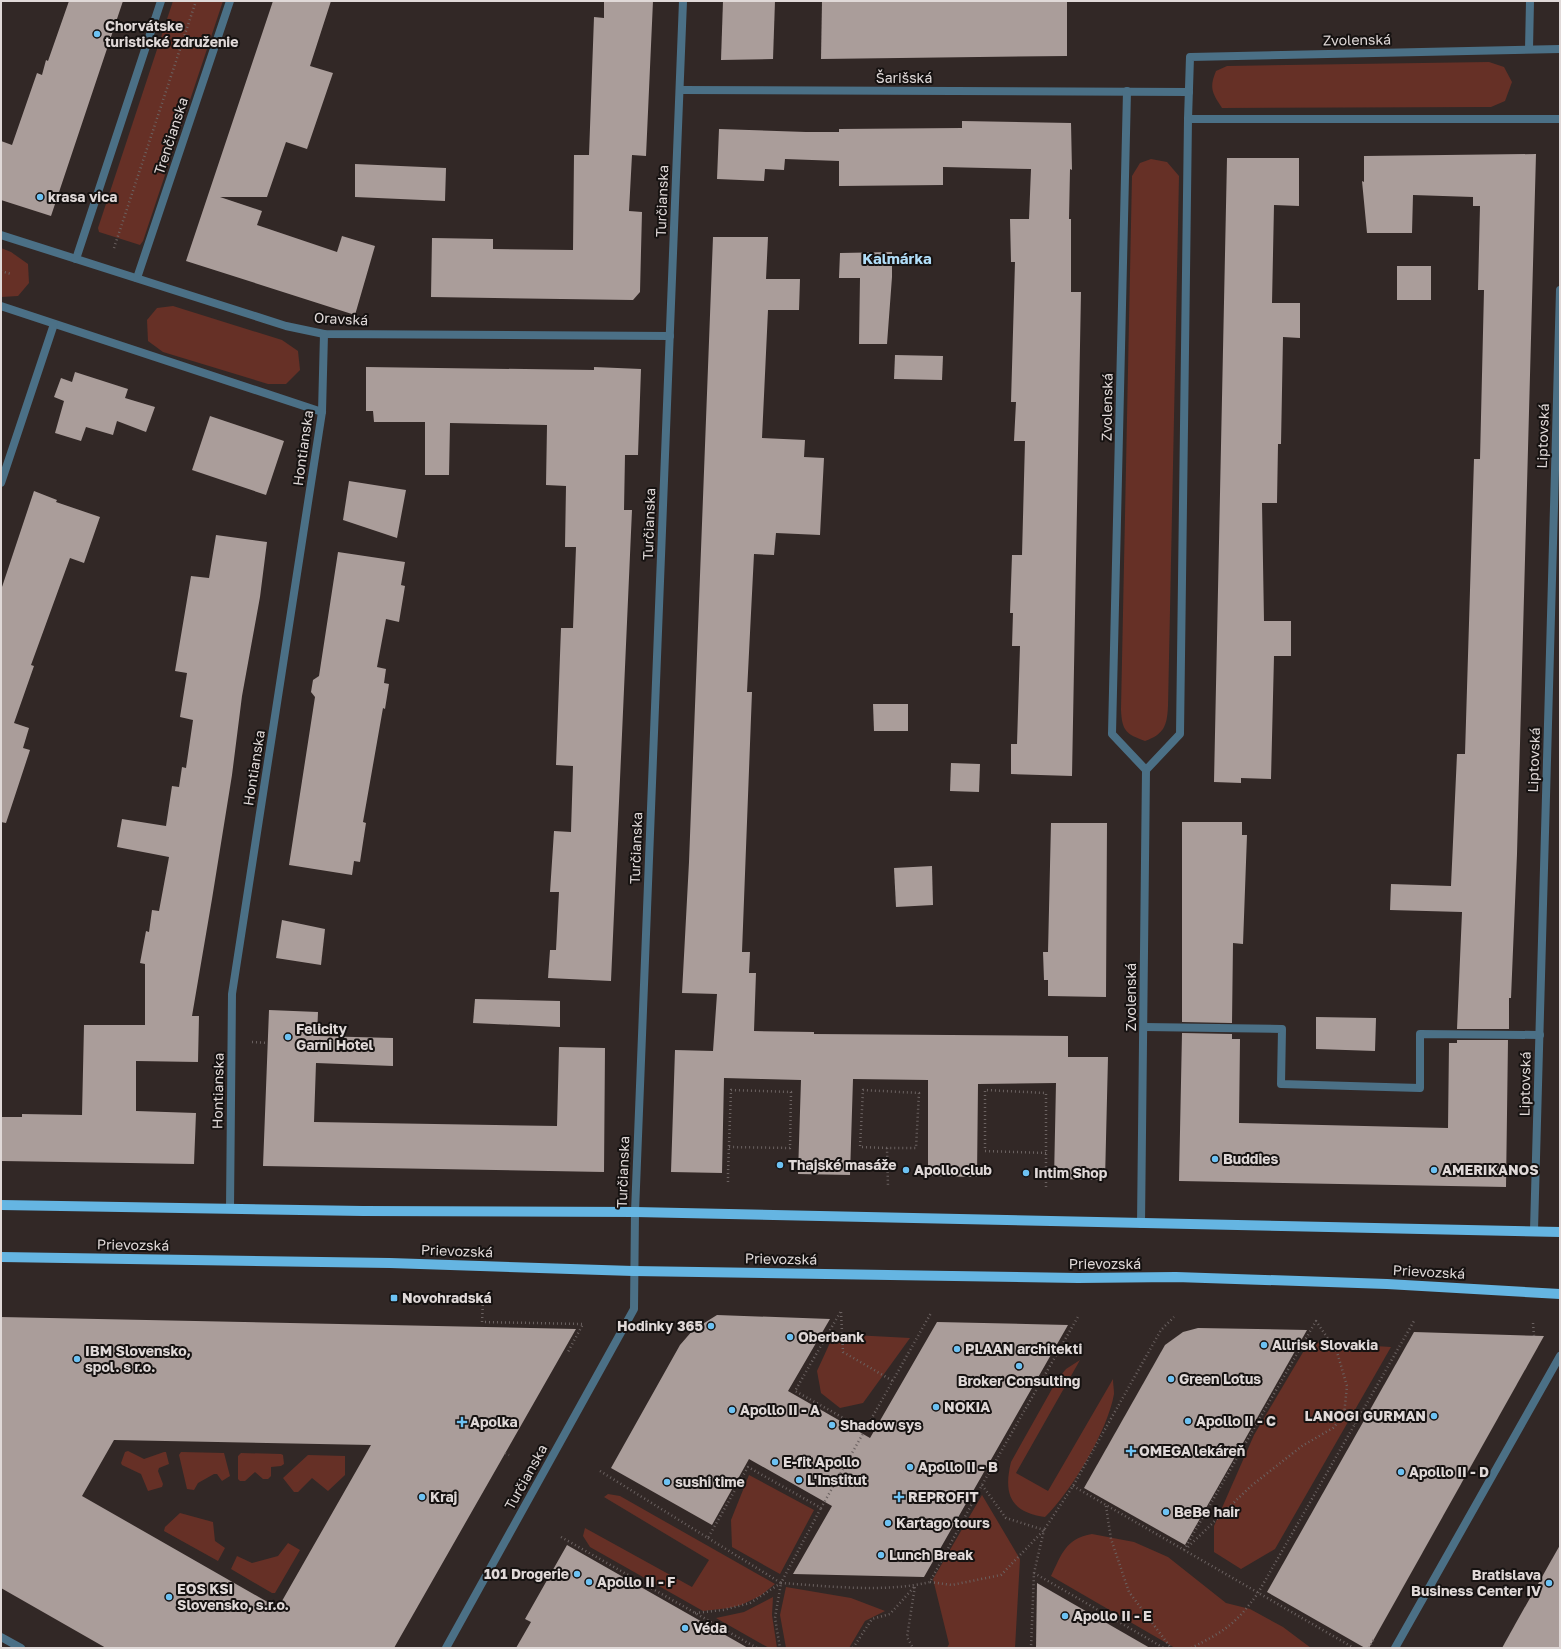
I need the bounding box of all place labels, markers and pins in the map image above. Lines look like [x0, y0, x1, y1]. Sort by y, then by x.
place label: Chorvátske turistické združenie [105, 17, 238, 50]
marker: Chorvátske turistické združenie [92, 29, 102, 39]
place label: krasa vica [48, 188, 117, 205]
marker: krasa vica [35, 192, 45, 202]
place label: Felicity Garni Hotel [296, 1020, 374, 1053]
marker: Felicity Garni Hotel [283, 1032, 293, 1042]
place label: Buddies [1223, 1150, 1279, 1167]
marker: Buddies [1210, 1154, 1220, 1164]
place label: Thajské masáže [788, 1156, 897, 1173]
marker: Thajské masáže [775, 1160, 785, 1170]
place label: Apollo club [914, 1161, 992, 1178]
place label: AMERIKANOS [1442, 1161, 1539, 1178]
place label: Intim Shop [1034, 1164, 1108, 1181]
marker: Apollo club [901, 1165, 911, 1175]
marker: AMERIKANOS [1429, 1165, 1439, 1175]
marker: Intim Shop [1021, 1168, 1031, 1178]
place label: Novohradská [402, 1289, 492, 1306]
marker: Novohradská [389, 1293, 399, 1303]
place label: Hodinky 365 [617, 1317, 703, 1334]
marker: Hodinky 365 [706, 1321, 716, 1331]
place label: Oberbank [798, 1328, 864, 1345]
marker: Oberbank [785, 1332, 795, 1342]
place label: Allrisk Slovakia [1272, 1336, 1378, 1353]
place label: PLAAN architekti [965, 1340, 1082, 1357]
marker: Allrisk Slovakia [1259, 1340, 1269, 1350]
place label: IBM Slovensko, spol. s r.o. [85, 1342, 191, 1375]
marker: PLAAN architekti [952, 1344, 962, 1354]
marker: IBM Slovensko, spol. s r.o. [72, 1354, 82, 1364]
marker: Broker Consulting [1014, 1361, 1024, 1371]
place label: Green Lotus [1179, 1370, 1261, 1387]
place label: Broker Consulting [958, 1372, 1080, 1389]
marker: Green Lotus [1166, 1374, 1176, 1384]
place label: NOKIA [944, 1398, 990, 1415]
place label: Apollo II - A [740, 1401, 820, 1418]
marker: NOKIA [931, 1402, 941, 1412]
marker: Apollo II - A [727, 1405, 737, 1415]
place label: LANOGI GURMAN [1305, 1407, 1426, 1424]
marker: LANOGI GURMAN [1429, 1411, 1439, 1421]
place label: Apollo II - C [1196, 1412, 1276, 1429]
place label: Apolka [470, 1413, 518, 1430]
place label: Shadow sys [840, 1416, 922, 1433]
marker: Apollo II - C [1183, 1416, 1193, 1426]
marker: Apolka [457, 1417, 467, 1427]
marker: Shadow sys [827, 1420, 837, 1430]
place label: OMEGA lekáreň [1139, 1442, 1245, 1459]
marker: OMEGA lekáreň [1126, 1446, 1136, 1456]
place label: E-fit Apollo [783, 1453, 860, 1470]
marker: E-fit Apollo [770, 1457, 780, 1467]
place label: Apollo II - B [918, 1458, 998, 1475]
marker: Apollo II - B [905, 1462, 915, 1472]
place label: Apollo II - D [1409, 1463, 1489, 1480]
marker: Apollo II - D [1396, 1467, 1406, 1477]
place label: L'Institut [807, 1471, 868, 1488]
place label: sushi time [675, 1473, 745, 1490]
marker: L'Institut [794, 1475, 804, 1485]
marker: sushi time [662, 1477, 672, 1487]
place label: Kraj [430, 1488, 458, 1505]
place label: REPROFIT [908, 1488, 979, 1505]
marker: REPROFIT [893, 1491, 905, 1503]
marker: Kraj [417, 1492, 427, 1502]
place label: BeBe hair [1174, 1503, 1240, 1520]
marker: BeBe hair [1161, 1507, 1171, 1517]
place label: Kartago tours [896, 1514, 990, 1531]
marker: Kartago tours [883, 1518, 893, 1528]
place label: Lunch Break [889, 1546, 973, 1563]
marker: Lunch Break [876, 1550, 886, 1560]
place label: 101 Drogerie [484, 1565, 569, 1582]
place label: Bratislava Business Center IV [1411, 1566, 1541, 1599]
marker: 101 Drogerie [572, 1569, 582, 1579]
place label: Apollo II - F [597, 1573, 675, 1590]
marker: Apollo II - F [584, 1577, 594, 1587]
marker: Bratislava Business Center IV [1544, 1578, 1554, 1588]
place label: EOS KSI Slovensko, s.r.o. [177, 1580, 289, 1613]
marker: EOS KSI Slovensko, s.r.o. [164, 1592, 174, 1602]
place label: Apollo II - E [1073, 1607, 1152, 1624]
marker: Apollo II - E [1060, 1611, 1070, 1621]
place label: Véda [693, 1619, 727, 1636]
marker: Véda [680, 1623, 690, 1633]

